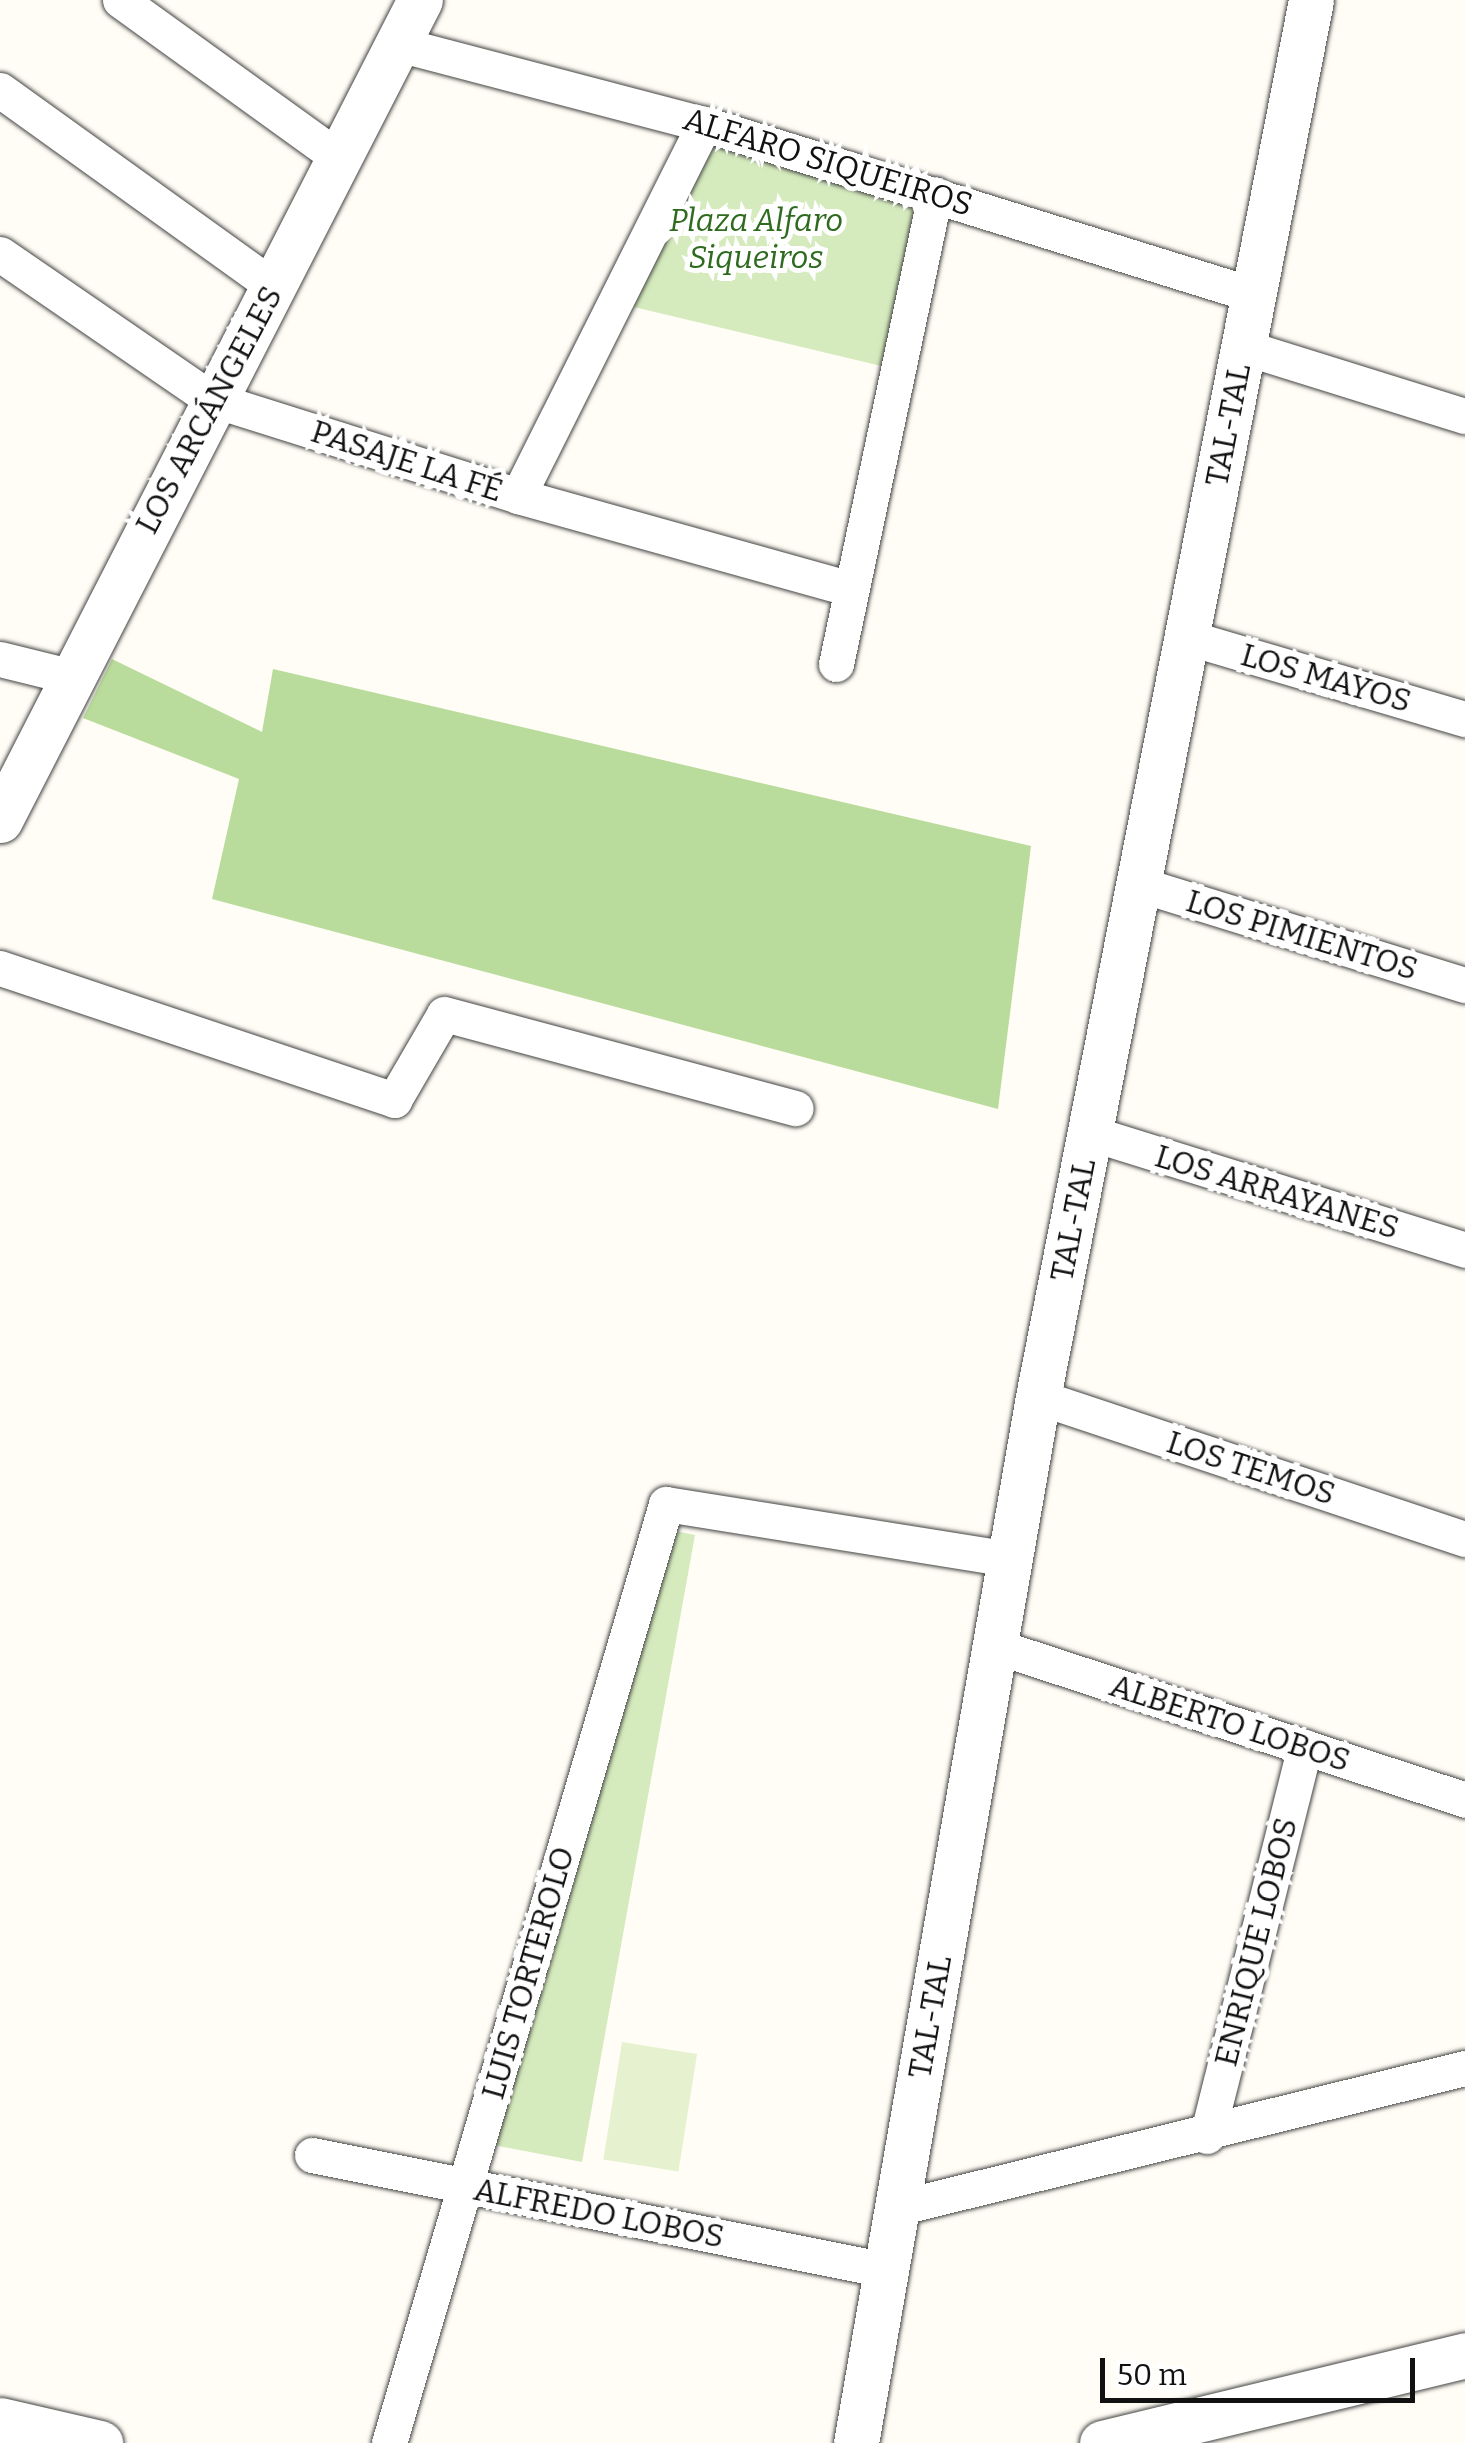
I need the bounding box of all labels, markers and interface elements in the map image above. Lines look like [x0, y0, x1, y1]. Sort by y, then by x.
street label: ALFARO SIQUEIROS [679, 100, 977, 224]
park label: Plaza Alfaro Siqueiros [669, 202, 843, 277]
street label: LOS ARCÁNGELES [128, 280, 290, 540]
street label: TAL-TAL [1197, 361, 1259, 489]
street label: PASAJE LA FÉ [306, 412, 508, 510]
street label: LOS MAYOS [1237, 635, 1415, 721]
street label: LOS PIMIENTOS [1182, 882, 1422, 988]
street label: LOS ARRAYANES [1150, 1137, 1404, 1247]
street label: TAL-TAL [1042, 1156, 1104, 1284]
street label: LOS TEMOS [1162, 1423, 1340, 1513]
street label: ALBERTO LOBOS [1105, 1666, 1355, 1780]
street label: ENRIQUE LOBOS [1207, 1814, 1305, 2070]
street label: LUIS TORTEROLO [474, 1842, 582, 2104]
street label: TAL-TAL [900, 1953, 960, 2081]
street label: ALFREDO LOBOS [471, 2170, 727, 2256]
scale bar [1105, 2338, 1420, 2400]
text: 50 m [1117, 2357, 1187, 2393]

